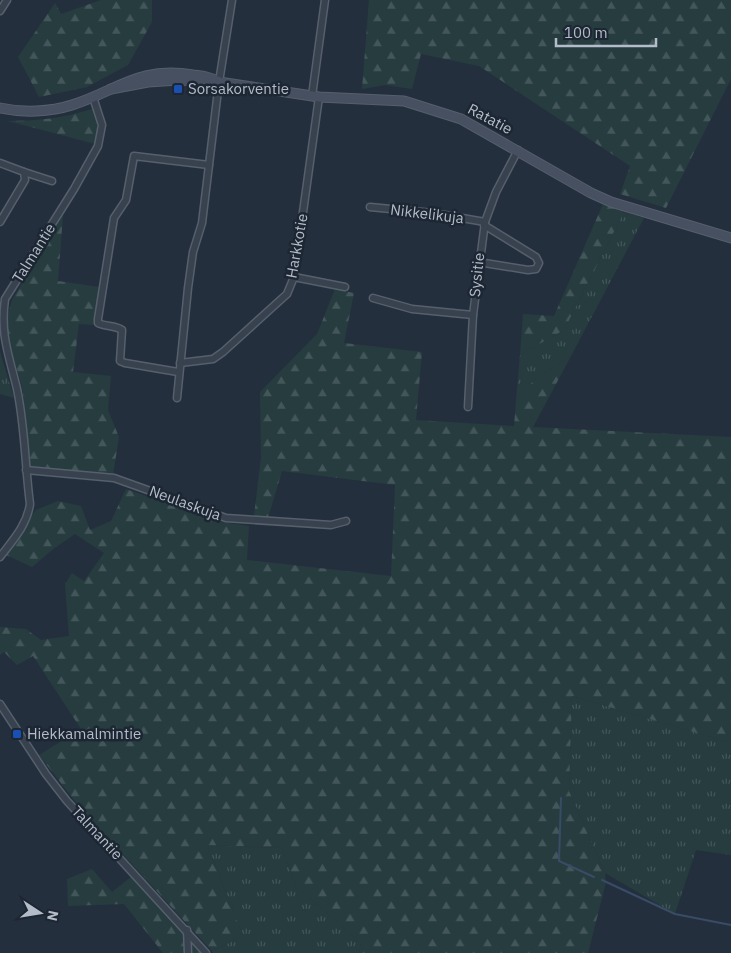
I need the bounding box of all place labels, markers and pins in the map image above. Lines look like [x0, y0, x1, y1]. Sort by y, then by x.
place label: Sorsakorventie [188, 79, 289, 98]
marker: Sorsakorventie [172, 83, 184, 95]
place label: Hiekkamalmintie [27, 724, 141, 743]
marker: Hiekkamalmintie [11, 728, 23, 740]

